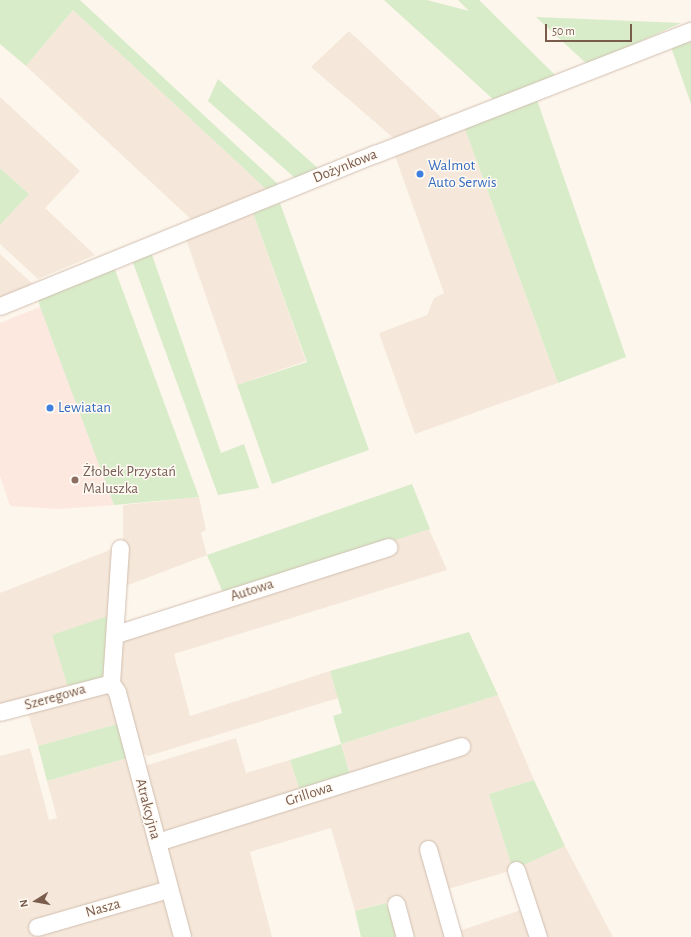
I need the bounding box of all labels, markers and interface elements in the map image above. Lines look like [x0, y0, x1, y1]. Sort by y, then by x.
scale bar [547, 16, 634, 42]
text: 50 m [552, 25, 575, 37]
street label: Dożynkowa [310, 145, 380, 187]
place label: Walmot Auto Serwis [428, 156, 496, 191]
marker: Walmot Auto Serwis [415, 169, 425, 179]
place label: Lewiatan [58, 399, 111, 417]
marker: Lewiatan [45, 403, 55, 413]
place label: Żłobek Przystań Maluszka [83, 462, 176, 497]
marker: Żłobek Przystań Maluszka [70, 475, 80, 485]
street label: Autowa [228, 575, 276, 605]
street label: Szeregowa [22, 680, 88, 714]
street label: Atrakcyjna [131, 777, 165, 841]
street label: Grillowa [283, 778, 335, 810]
north arrow [16, 881, 56, 921]
street label: Nasza [83, 894, 123, 922]
text: N [18, 899, 30, 908]

